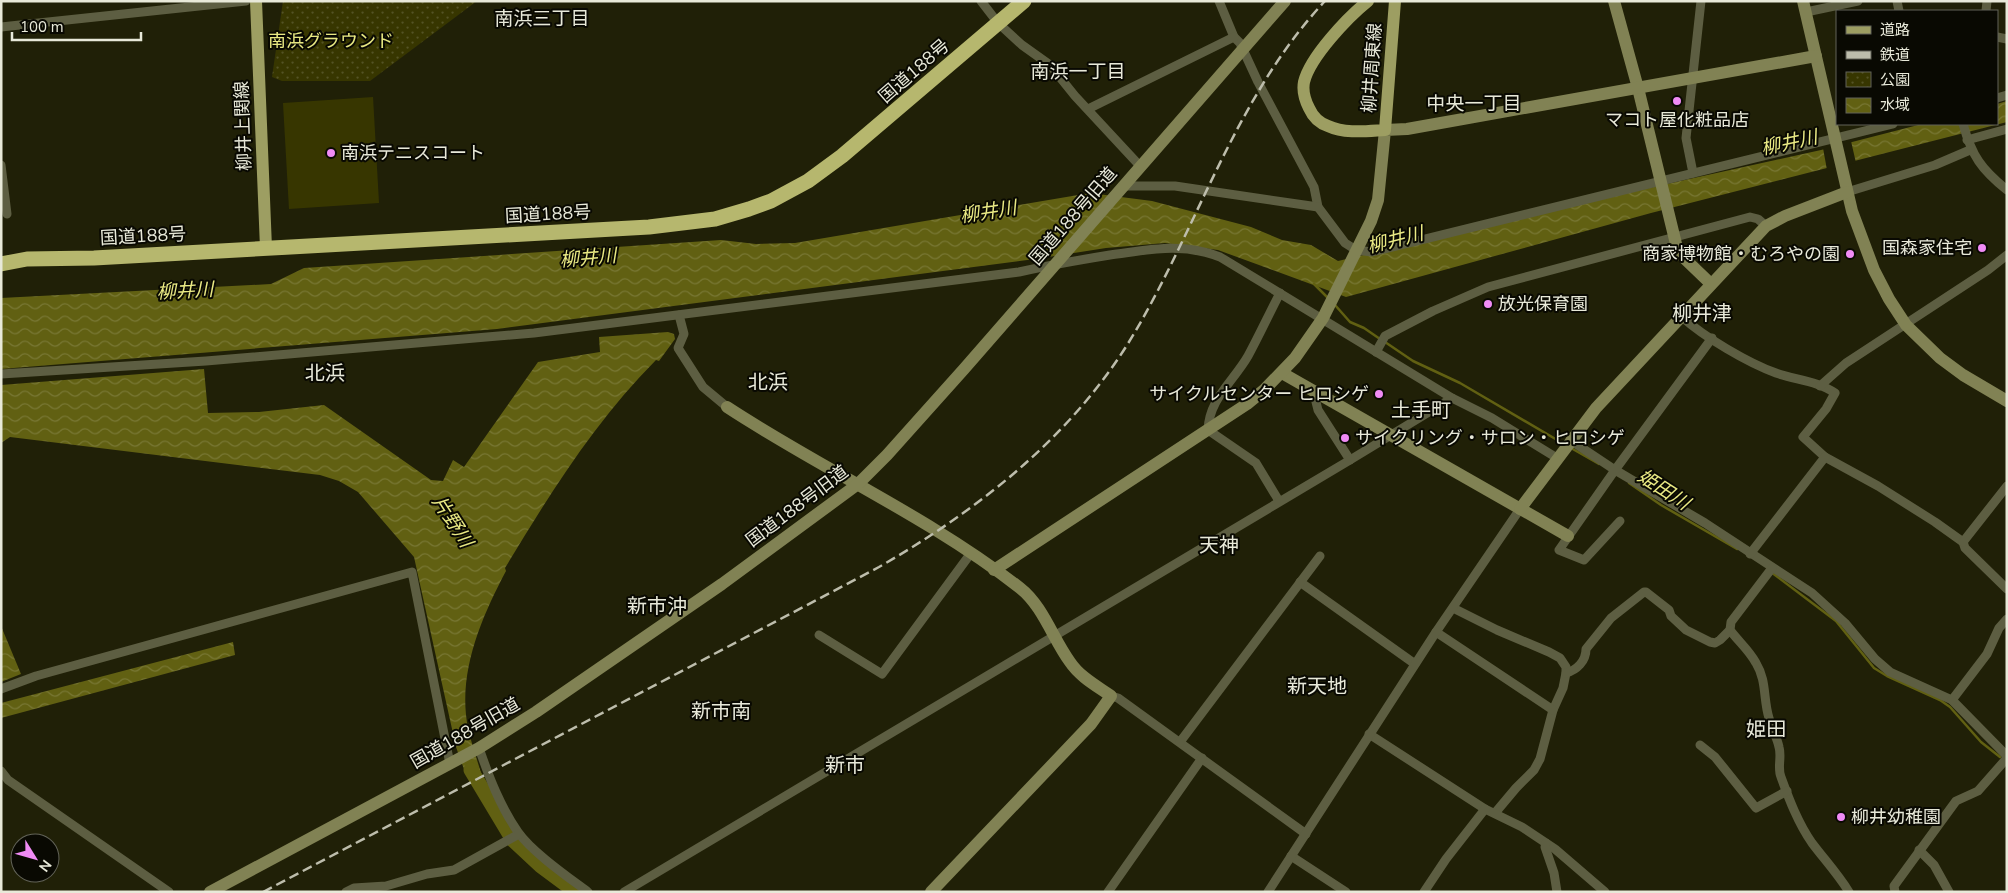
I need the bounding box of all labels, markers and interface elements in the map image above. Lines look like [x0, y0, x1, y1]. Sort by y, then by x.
district label: 南浜三丁目 [494, 6, 590, 32]
scale bar [12, 10, 141, 42]
legend [1836, 10, 1998, 125]
text: 100 m [20, 17, 64, 37]
text: 道路 [1880, 20, 1910, 40]
street label: 柳井周東線 [1357, 22, 1387, 114]
park label: 南浜グラウンド [268, 29, 394, 53]
street label: 国道188号 [874, 34, 954, 108]
text: 鉄道 [1880, 45, 1910, 65]
district label: 南浜一丁目 [1030, 59, 1126, 85]
text: 公園 [1880, 70, 1910, 90]
street label: 柳井上関線 [229, 81, 257, 171]
district label: 中央一丁目 [1426, 91, 1522, 117]
marker: マコト屋化粧品店 [1671, 95, 1683, 107]
text: 水域 [1880, 95, 1910, 115]
place label: マコト屋化粧品店 [1605, 108, 1749, 132]
water label: 柳井川 [1759, 124, 1822, 162]
place label: 南浜テニスコート [341, 141, 485, 165]
marker: 南浜テニスコート [325, 147, 337, 159]
street label: 国道188号旧道 [1024, 162, 1122, 270]
water label: 柳井川 [958, 194, 1020, 229]
street label: 国道188号 [504, 200, 592, 228]
water label: 柳井川 [1364, 220, 1428, 259]
street label: 国道188号 [99, 222, 187, 250]
place label: 国森家住宅 [1882, 236, 1972, 260]
water label: 柳井川 [559, 242, 620, 273]
place label: 商家博物館・むろやの園 [1642, 242, 1840, 266]
marker: 国森家住宅 [1976, 242, 1988, 254]
marker: 商家博物館・むろやの園 [1844, 248, 1856, 260]
water label: 柳井川 [156, 276, 216, 305]
place label: 放光保育園 [1498, 292, 1588, 316]
marker: 放光保育園 [1482, 298, 1494, 310]
district label: 柳井津 [1672, 300, 1732, 327]
district label: 北浜 [305, 360, 345, 387]
district label: 北浜 [748, 369, 788, 396]
place label: サイクルセンター ヒロシゲ [1149, 382, 1369, 406]
marker: サイクルセンター ヒロシゲ [1373, 388, 1385, 400]
district label: 土手町 [1391, 397, 1451, 424]
place label: サイクリング・サロン・ヒロシゲ [1355, 426, 1625, 450]
marker: サイクリング・サロン・ヒロシゲ [1339, 432, 1351, 444]
street label: 国道188号旧道 [741, 460, 853, 552]
water label: 姫田川 [1632, 463, 1696, 517]
water label: 片野川 [426, 491, 480, 554]
district label: 天神 [1199, 532, 1239, 559]
district label: 新市沖 [627, 593, 687, 620]
district label: 新天地 [1287, 673, 1347, 700]
street label: 国道188号旧道 [406, 692, 524, 774]
district label: 新市南 [691, 698, 751, 725]
district label: 姫田 [1746, 716, 1786, 743]
district label: 新市 [825, 752, 865, 779]
place label: 柳井幼稚園 [1851, 805, 1941, 829]
marker: 柳井幼稚園 [1835, 811, 1847, 823]
north arrow [10, 833, 60, 883]
text: N [34, 856, 56, 875]

